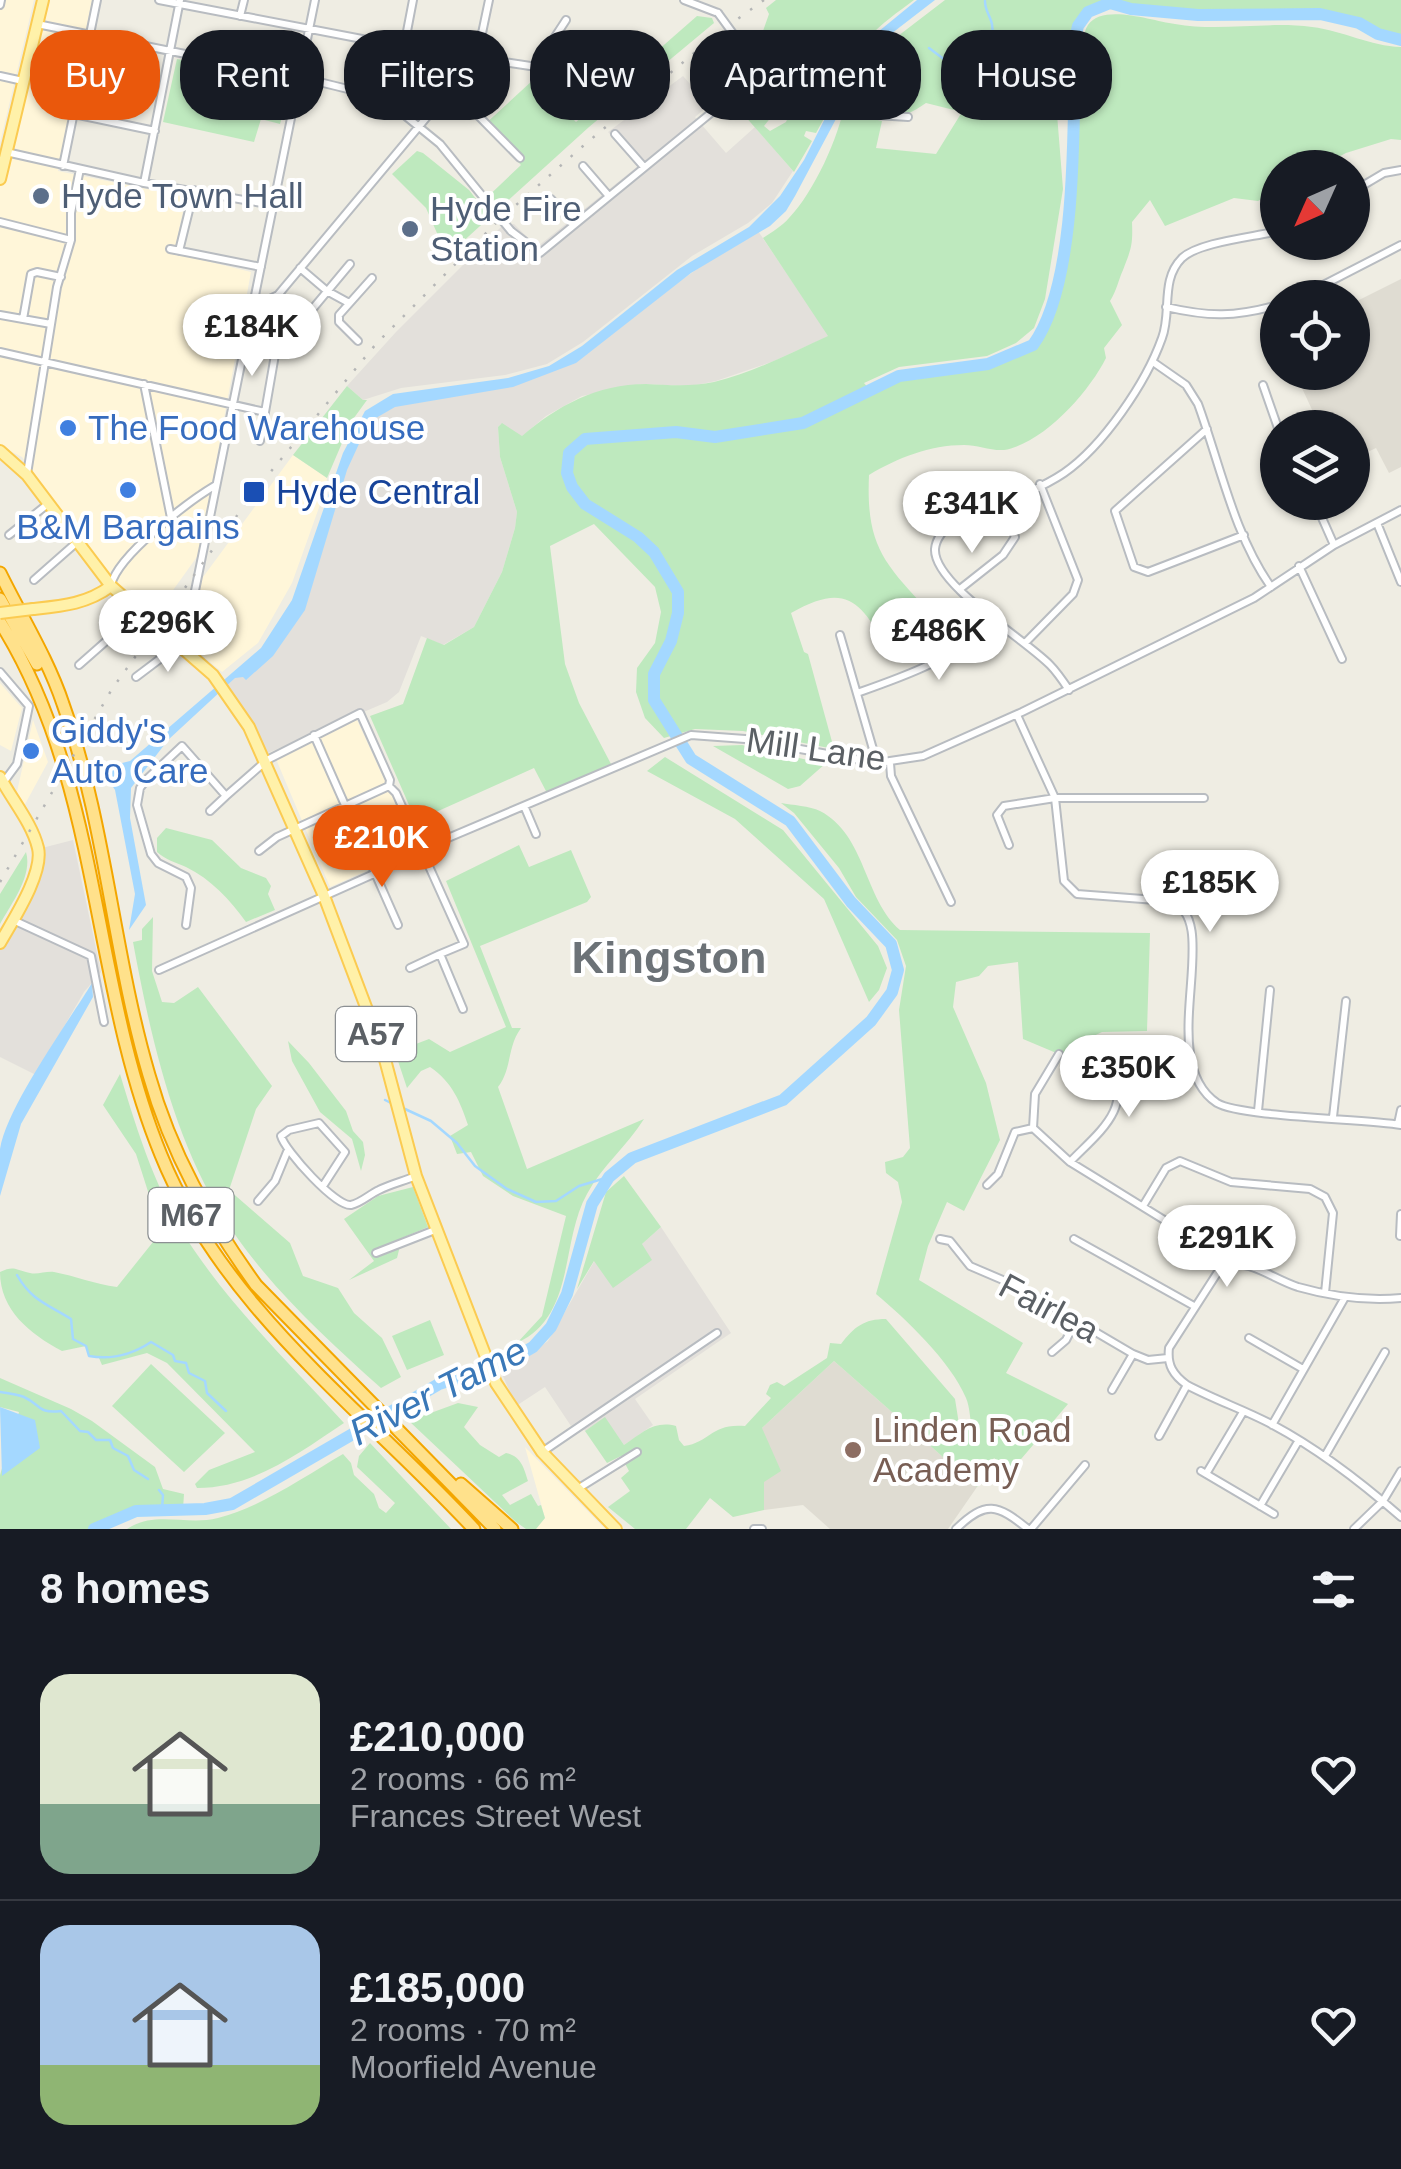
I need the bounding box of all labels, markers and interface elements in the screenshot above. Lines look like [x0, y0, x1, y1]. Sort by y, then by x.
chip: Buy [30, 30, 160, 120]
chip: Rent [180, 30, 324, 120]
chip: Filters [344, 30, 510, 120]
chip: New [530, 30, 670, 120]
chip: Apartment [690, 30, 921, 120]
chip: House [941, 30, 1112, 120]
north arrow [1260, 150, 1370, 260]
map controls [1260, 150, 1370, 520]
place label: Hyde Town Hall [61, 176, 304, 215]
marker: Hyde Town Hall [30, 185, 52, 207]
place label: Hyde Fire Station [430, 189, 582, 268]
marker: Hyde Fire Station [399, 218, 421, 240]
button: locate [1260, 280, 1370, 390]
pin: £184K [182, 294, 322, 379]
text: £184K [205, 308, 299, 344]
place label: The Food Warehouse [88, 408, 425, 447]
button: layers [1260, 410, 1370, 520]
marker: The Food Warehouse [57, 417, 79, 439]
pin: £341K [902, 471, 1042, 556]
place label: Hyde Central [276, 472, 480, 511]
marker: B&M Bargains [117, 479, 139, 501]
marker: Hyde Central [241, 479, 267, 505]
text: £341K [925, 485, 1019, 521]
place label: B&M Bargains [16, 507, 240, 546]
pin: £296K [98, 590, 238, 675]
pin: £486K [869, 598, 1009, 683]
text: £296K [121, 604, 215, 640]
text: £486K [892, 612, 986, 648]
place label: Giddy's Auto Care [51, 711, 209, 790]
street label: Mill Lane [744, 719, 888, 778]
marker: Giddy's Auto Care [20, 740, 42, 762]
pin: £210K [312, 805, 452, 890]
text: £210K [335, 819, 429, 855]
pin: £185K [1140, 850, 1280, 935]
text: £185K [1163, 864, 1257, 900]
district label: Kingston [572, 932, 766, 983]
road number: A57 [336, 1007, 416, 1061]
pin: £350K [1059, 1035, 1199, 1120]
text: £350K [1082, 1049, 1176, 1085]
road number: M67 [148, 1188, 234, 1242]
pin: £291K [1157, 1205, 1297, 1290]
text: £291K [1180, 1219, 1274, 1255]
street label: Fairlea [993, 1265, 1106, 1350]
water label: River Tame [343, 1329, 533, 1453]
place label: Linden Road Academy [873, 1410, 1072, 1489]
marker: Linden Road Academy [842, 1439, 864, 1461]
icon: filters [1306, 1562, 1361, 1617]
text: 8 homes [40, 1565, 210, 1612]
text: £210,000 [350, 1713, 525, 1760]
icon: home [120, 1714, 240, 1834]
icon: heart [1306, 1747, 1361, 1802]
text: 2 rooms · 66 m² [350, 1761, 576, 1797]
text: Frances Street West [350, 1798, 641, 1834]
text: £185,000 [350, 1964, 525, 2011]
icon: home [120, 1965, 240, 2085]
icon: heart [1306, 1998, 1361, 2053]
text: 2 rooms · 70 m² [350, 2012, 576, 2048]
text: Moorfield Avenue [350, 2049, 597, 2085]

